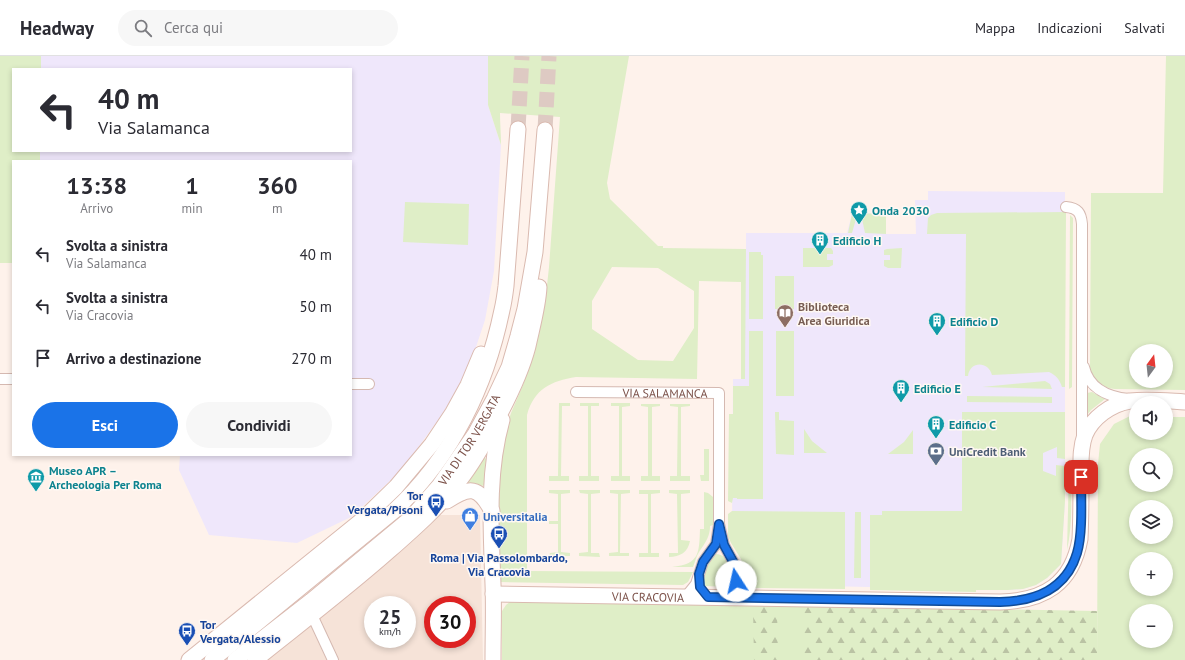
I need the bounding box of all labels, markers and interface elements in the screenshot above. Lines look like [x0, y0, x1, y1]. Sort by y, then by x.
search box [118, 10, 398, 46]
text: Headway [20, 16, 94, 40]
icon: search [132, 17, 154, 39]
text: Cerca qui [164, 18, 223, 37]
text: Mappa [975, 19, 1015, 37]
text: Indicazioni [1037, 19, 1102, 37]
text: Salvati [1124, 19, 1165, 37]
text: 40 m [98, 80, 159, 117]
icon: left [32, 84, 84, 136]
text: Via Salamanca [98, 116, 210, 139]
text: 13:38 [66, 170, 127, 201]
text: 1 [185, 170, 199, 201]
text: 360 [257, 170, 298, 201]
text: Arrivo [80, 200, 113, 217]
text: min [181, 200, 203, 217]
text: m [272, 200, 283, 217]
place icon: Onda 2030 [849, 200, 869, 225]
place label: Onda 2030 [872, 203, 929, 218]
building icon: Edificio H [810, 230, 830, 255]
place label: Edificio H [833, 233, 882, 248]
text: Svolta a sinistra [66, 236, 168, 255]
icon: left [32, 243, 54, 265]
text: 40 m [299, 245, 332, 264]
text: Via Salamanca [66, 255, 147, 272]
text: Svolta a sinistra [66, 288, 168, 307]
icon: left [32, 295, 54, 317]
text: 50 m [299, 297, 332, 316]
place label: Biblioteca Area Giuridica [798, 299, 870, 328]
library icon: Biblioteca Area Giuridica [775, 303, 795, 328]
text: Via Cracovia [66, 307, 133, 324]
building icon: Edificio D [927, 311, 947, 336]
place label: Edificio D [950, 314, 999, 329]
north arrow [1129, 344, 1173, 388]
map controls [1129, 344, 1173, 648]
icon: arrive [32, 347, 54, 369]
text: Arrivo a destinazione [66, 349, 201, 368]
text: 270 m [291, 349, 332, 368]
building icon: Edificio E [891, 378, 911, 403]
place label: Edificio E [914, 381, 961, 396]
street label: VIA SALAMANCA [621, 385, 708, 400]
street label: VIA DI TOR VERGATA [434, 392, 503, 489]
button: sound [1129, 396, 1173, 440]
button: Esci [32, 402, 178, 448]
button: Condividi [186, 402, 332, 448]
building icon: Edificio C [926, 414, 946, 439]
place label: Edificio C [949, 417, 996, 432]
bank icon: UniCredit Bank [926, 441, 946, 466]
place label: UniCredit Bank [949, 444, 1026, 459]
button: search [1129, 448, 1173, 492]
pin [1064, 460, 1098, 494]
place label: Museo APR – Archeologia Per Roma [49, 463, 162, 492]
icon: arrive [1070, 466, 1092, 488]
museum icon: Museo APR – Archeologia Per Roma [26, 467, 46, 492]
place label: Tor Vergata/Pisoni [347, 488, 424, 517]
bus stop icon: Tor Vergata/Pisoni [426, 492, 446, 517]
button: layers [1129, 500, 1173, 544]
shop icon: Universitalia [460, 506, 480, 531]
place label: Universitalia [483, 509, 547, 524]
bus stop icon: Roma | Via Passolombardo, Via Cracovia [489, 524, 509, 549]
place label: Roma | Via Passolombardo, Via Cracovia [430, 550, 568, 579]
button: + [1129, 552, 1173, 596]
position arrow [715, 560, 757, 602]
street label: VIA CRACOVIA [611, 588, 684, 605]
speed limit sign: 30 [424, 596, 476, 648]
text: 25 [379, 604, 401, 630]
button: − [1129, 604, 1173, 648]
place label: Tor Vergata/Alessio [199, 617, 281, 646]
bus stop icon: Tor Vergata/Alessio [177, 621, 197, 646]
text: km/h [379, 625, 401, 638]

